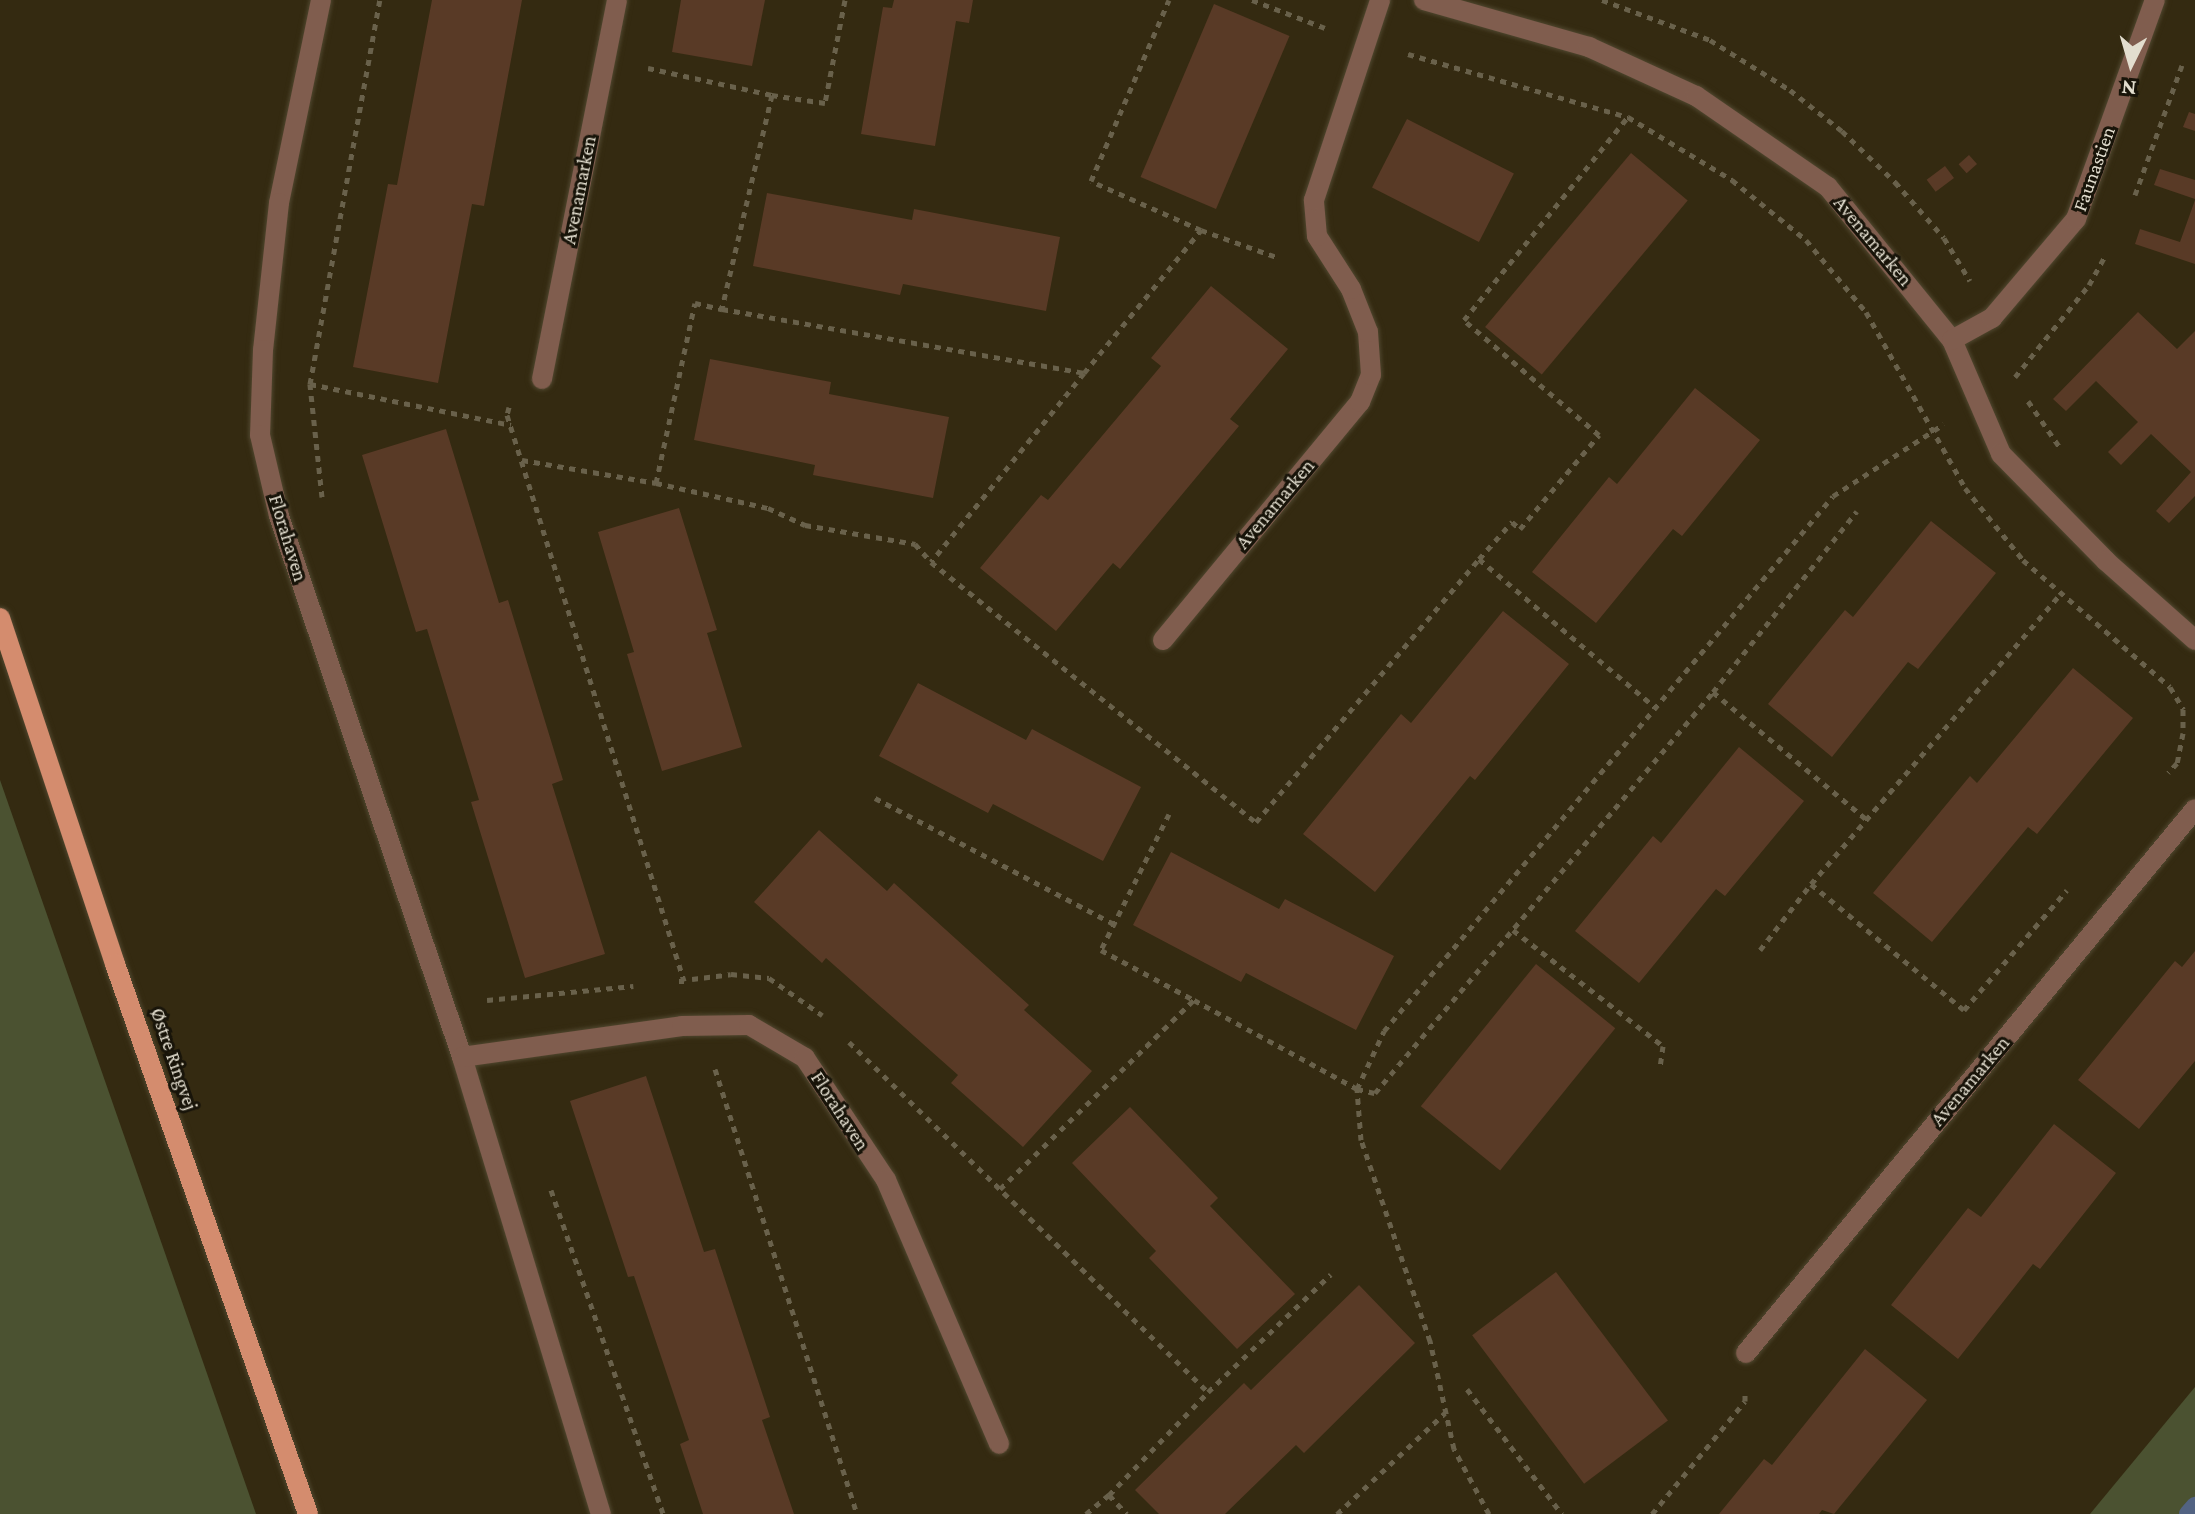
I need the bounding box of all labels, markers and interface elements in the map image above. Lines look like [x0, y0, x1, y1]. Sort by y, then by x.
north arrow [2091, 24, 2171, 104]
text: N [2120, 75, 2137, 102]
street label: Faunastien [2068, 123, 2120, 215]
street label: Avenamarken [557, 134, 601, 246]
street label: Avenamarken [1828, 191, 1918, 291]
street label: Avenamarken [1230, 454, 1320, 554]
street label: Florahaven [263, 492, 313, 584]
street label: Østre Ringvej [145, 1005, 203, 1113]
street label: Avenamarken [1925, 1031, 2015, 1131]
street label: Florahaven [806, 1067, 874, 1155]

